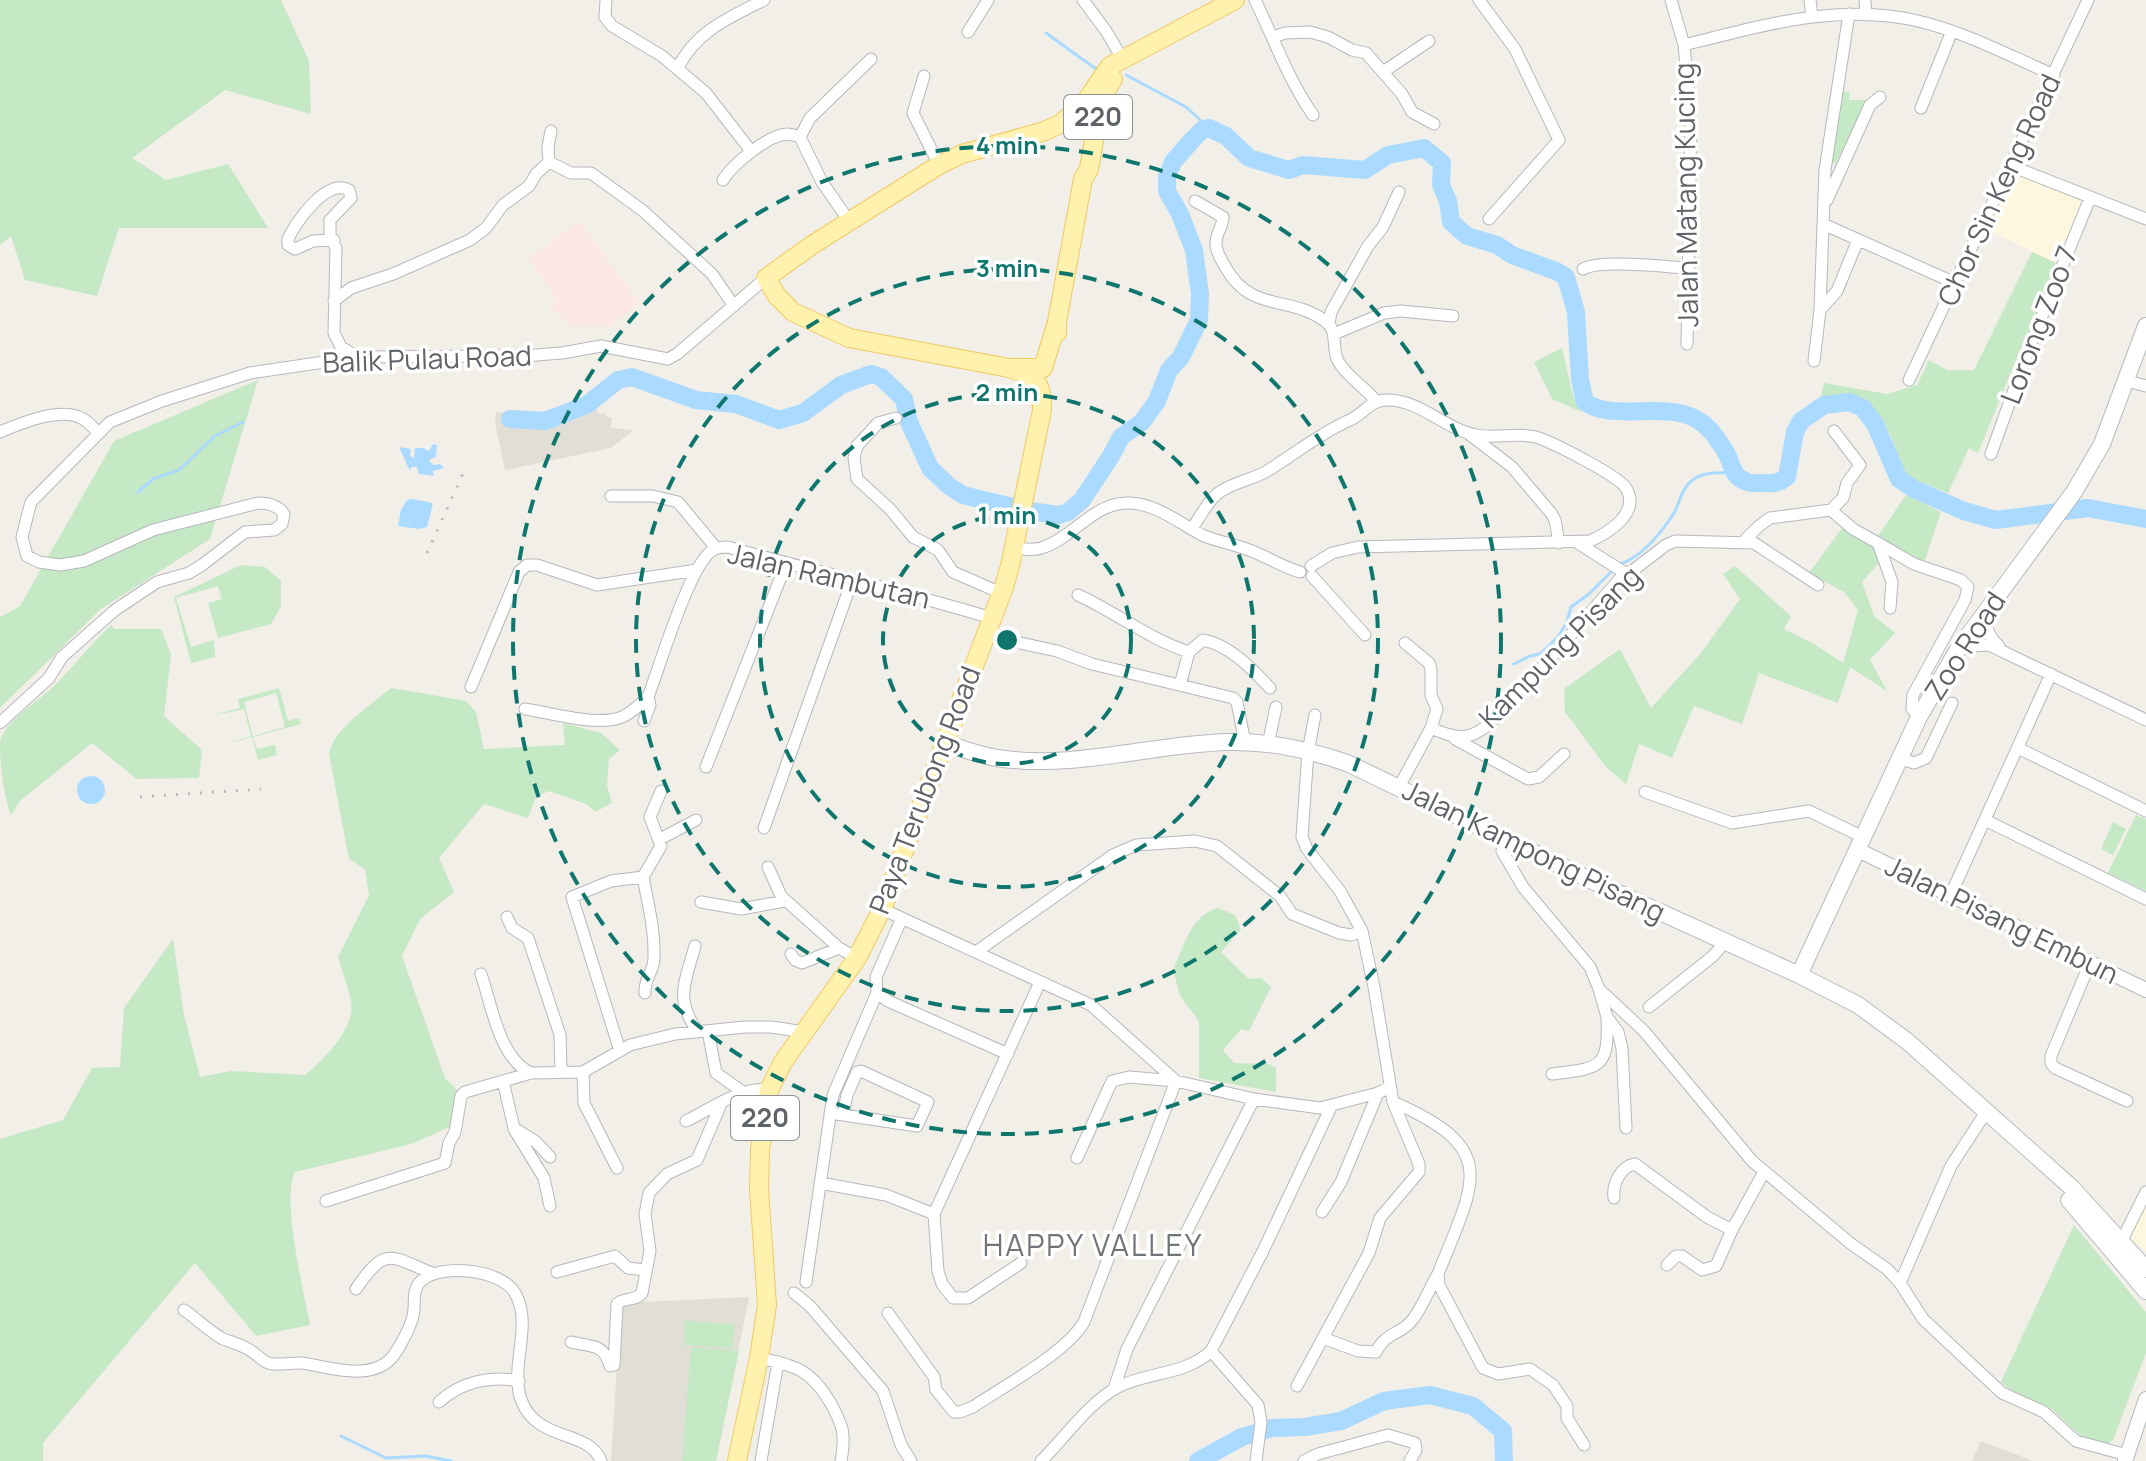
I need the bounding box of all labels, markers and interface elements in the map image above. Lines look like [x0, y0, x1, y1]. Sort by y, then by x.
street label: Jalan Matang Kucing [1664, 62, 1706, 328]
street label: Chor Sin Keng Road [1928, 68, 2068, 312]
road number: 220 [1064, 95, 1132, 139]
text: 4 min [976, 128, 1038, 161]
street label: Lorong Zoo 7 [1991, 240, 2086, 409]
text: 3 min [976, 251, 1038, 284]
street label: Balik Pulau Road [322, 335, 532, 381]
text: 2 min [976, 375, 1038, 408]
text: 1 min [978, 498, 1036, 531]
street label: Jalan Rambutan [724, 533, 934, 617]
street label: Kampung Pisang [1470, 557, 1649, 736]
street label: Zoo Road [1915, 584, 2013, 707]
centre of rings [993, 626, 1021, 654]
street label: Paya Terubong Road [859, 660, 989, 919]
street label: Jalan Kampong Pisang [1397, 770, 1672, 930]
street label: Jalan Pisang Embun [1880, 846, 2125, 992]
road number: 220 [731, 1096, 799, 1140]
district label: HAPPY VALLEY [983, 1224, 1203, 1265]

